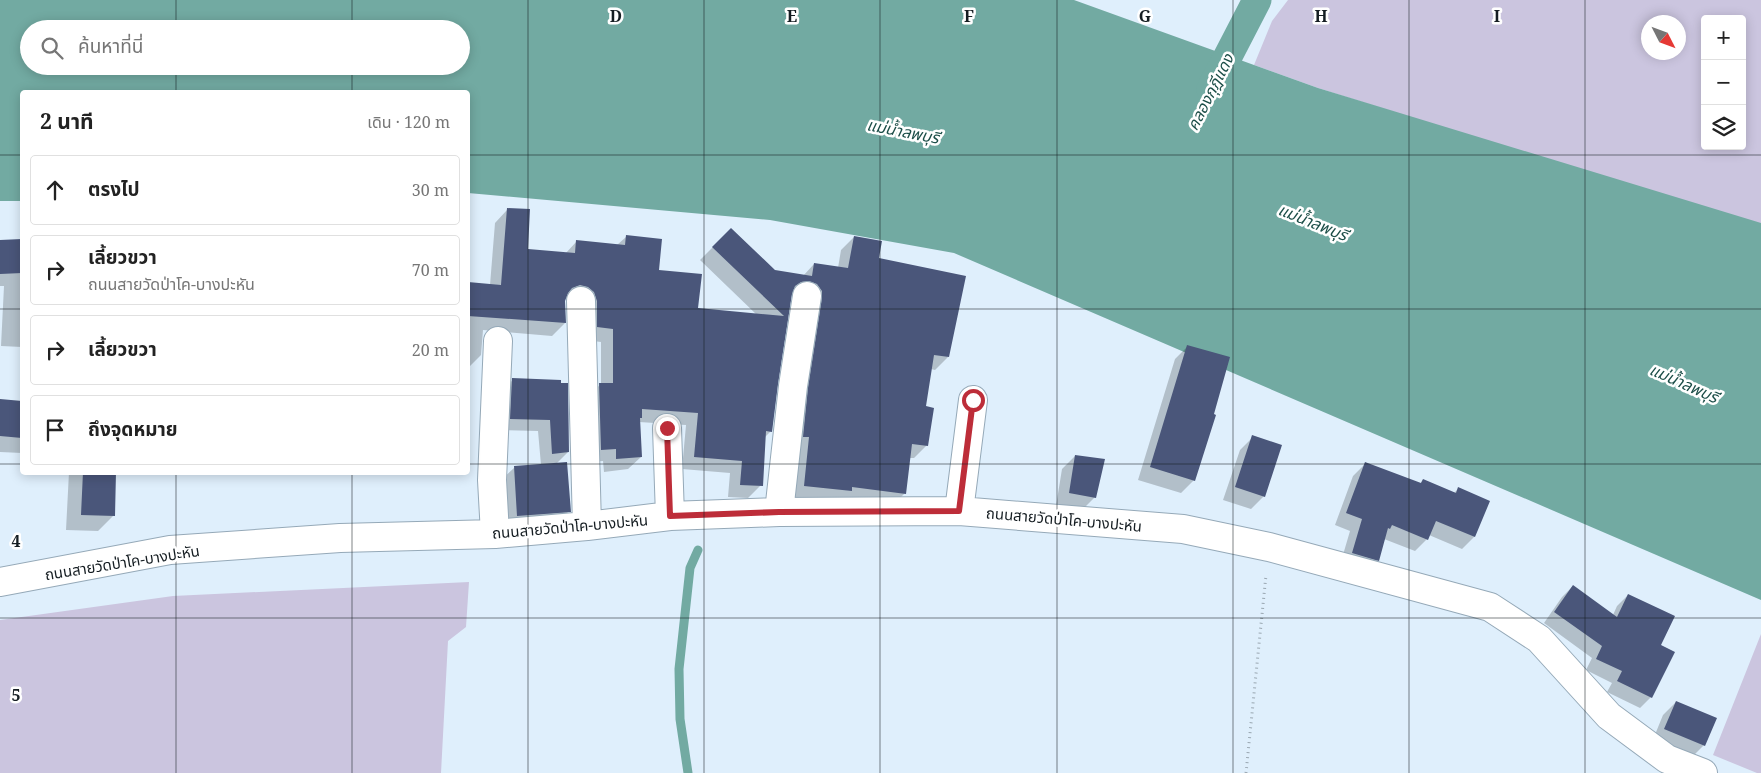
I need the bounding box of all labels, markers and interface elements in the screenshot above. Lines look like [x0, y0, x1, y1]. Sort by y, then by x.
text: D [610, 5, 622, 27]
text: E [787, 5, 797, 27]
text: F [964, 5, 974, 27]
text: G [1139, 5, 1151, 27]
text: H [1314, 5, 1328, 27]
text: I [1494, 5, 1500, 27]
north arrow [1641, 15, 1686, 60]
map controls [1701, 15, 1746, 150]
button: + [1701, 15, 1746, 60]
search box [20, 20, 470, 75]
text: ค้นหาที่นี่ [78, 33, 143, 59]
icon: search [38, 34, 66, 62]
water label: คลองกุฎีแดง [1181, 49, 1239, 134]
button: − [1701, 60, 1746, 105]
button: layers [1701, 105, 1746, 150]
text: 2 นาที [40, 107, 94, 135]
text: เดิน · 120 m [367, 111, 450, 133]
water label: แม่น้ำลพบุรี [865, 113, 944, 149]
icon: ahead [41, 176, 69, 204]
text: ตรงไป [88, 176, 140, 202]
text: 30 m [412, 179, 449, 201]
water label: แม่น้ำลพบุรี [1275, 198, 1354, 247]
text: เลี้ยวขวา [88, 244, 157, 270]
icon: right [41, 256, 69, 284]
text: 70 m [412, 259, 449, 281]
text: ถนนสายวัดป่าโค-บางปะหัน [88, 273, 255, 295]
icon: right [41, 336, 69, 364]
text: เลี้ยวขวา [88, 336, 157, 362]
text: 20 m [412, 339, 449, 361]
water label: แม่น้ำลพบุรี [1646, 358, 1724, 409]
route start [962, 389, 985, 412]
icon: arrive [41, 416, 69, 444]
text: ถึงจุดหมาย [88, 416, 178, 442]
route end [656, 417, 679, 440]
street label: ถนนสายวัดป่าโค-บางปะหัน [985, 502, 1143, 536]
street label: ถนนสายวัดป่าโค-บางปะหัน [491, 509, 649, 543]
text: 4 [11, 530, 21, 552]
street label: ถนนสายวัดป่าโค-บางปะหัน [43, 540, 201, 584]
text: 5 [11, 684, 21, 706]

